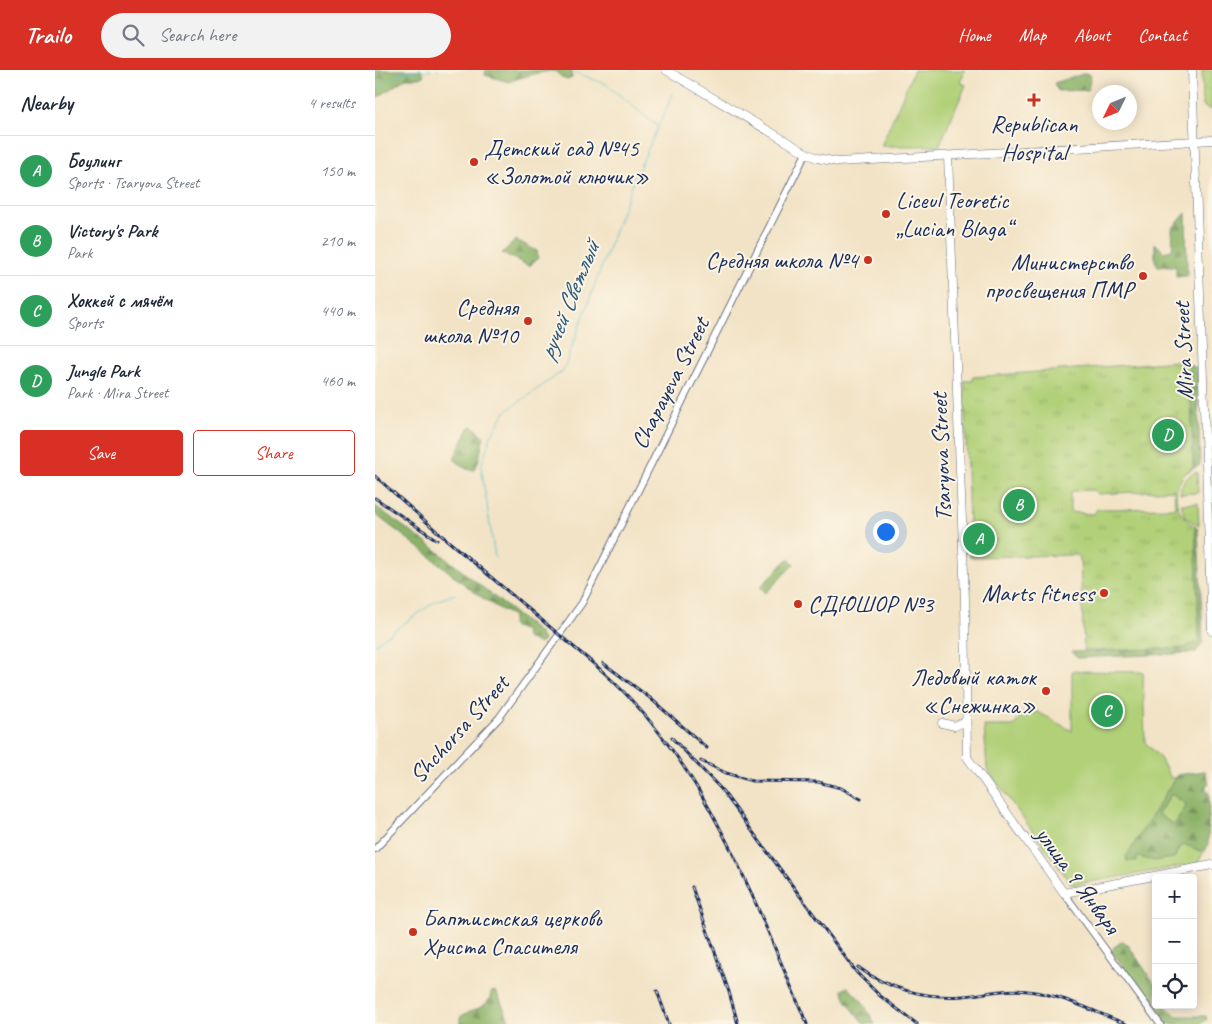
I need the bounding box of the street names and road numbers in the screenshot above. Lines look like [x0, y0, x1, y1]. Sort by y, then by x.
street label: Mira Street [1166, 300, 1200, 400]
street label: Chapayeva Street [624, 310, 717, 454]
street label: Tsaryova Street [924, 390, 958, 522]
street label: Shchorsa Street [403, 667, 517, 789]
street label: улица 9 Января [1028, 819, 1128, 941]

